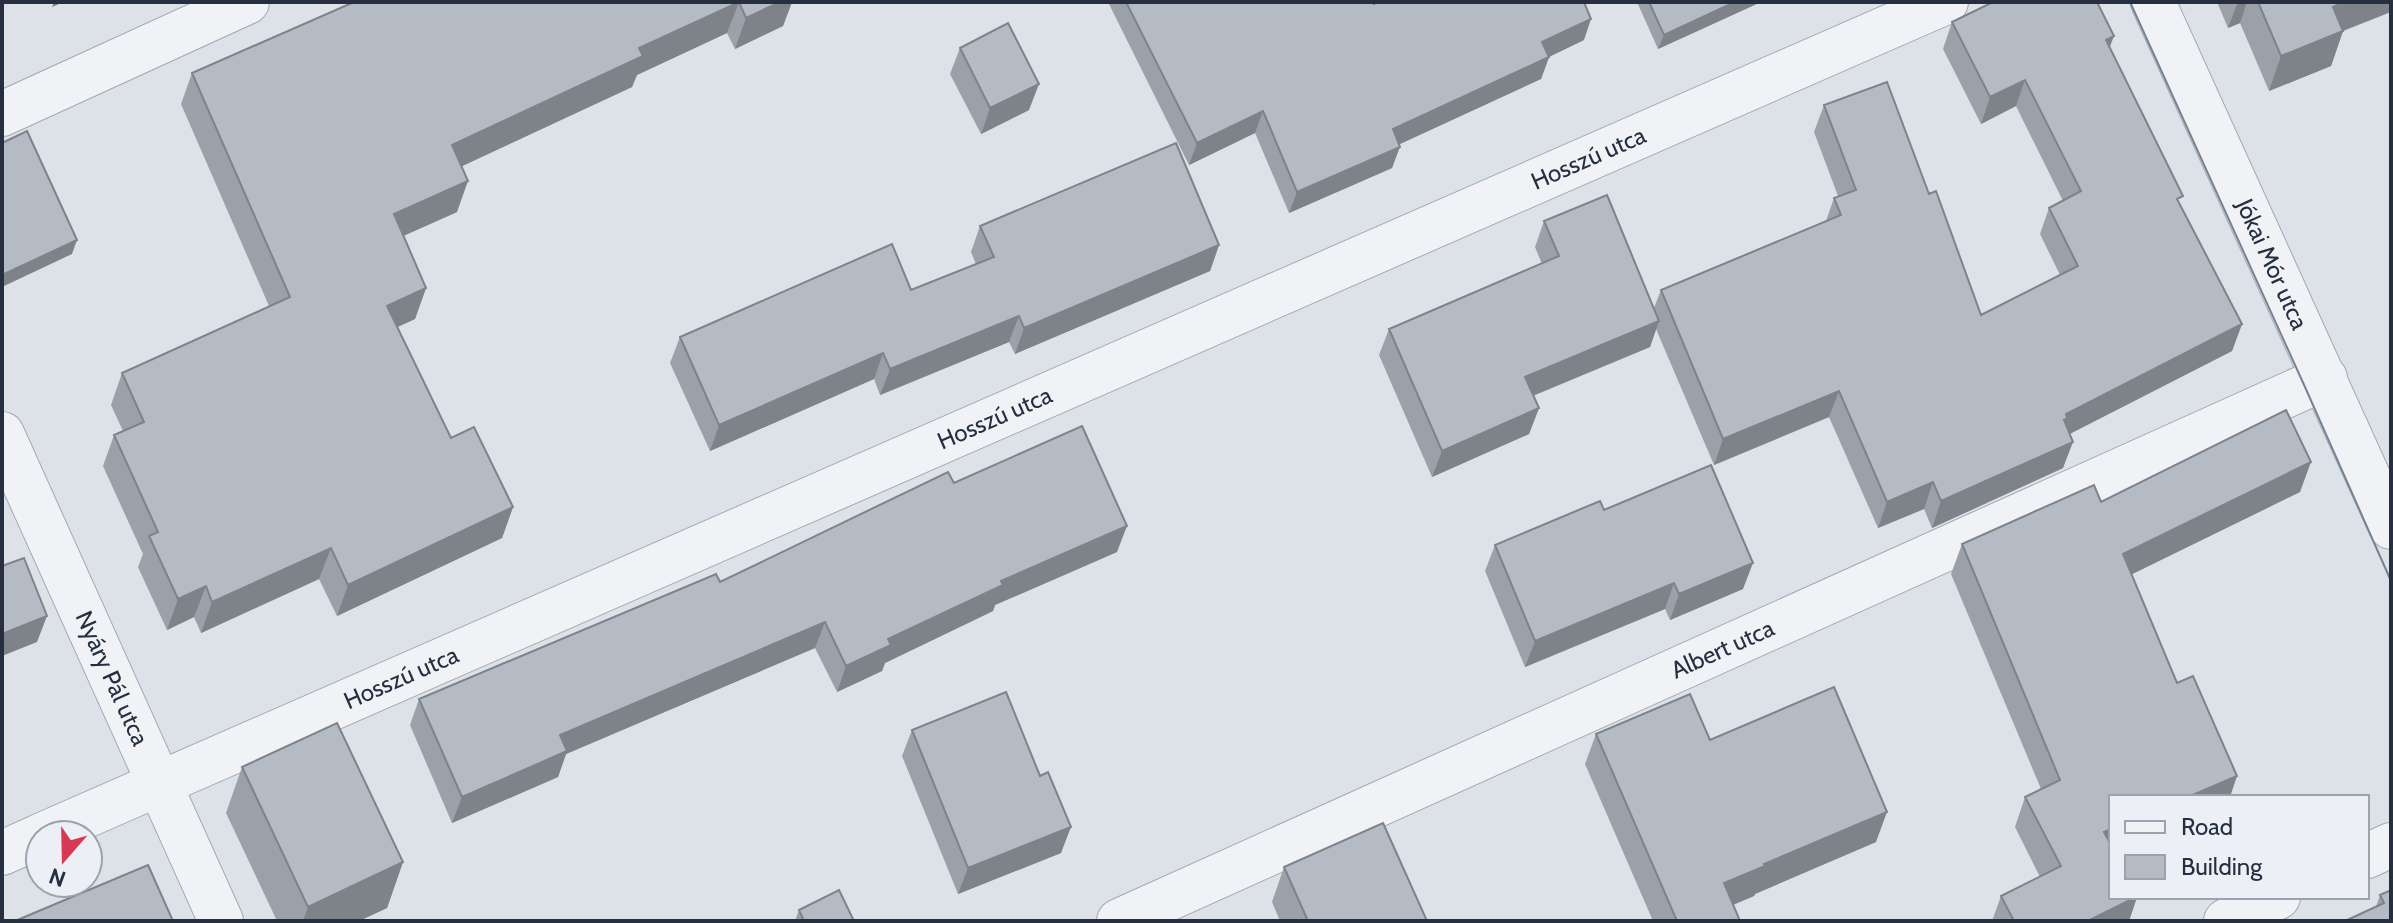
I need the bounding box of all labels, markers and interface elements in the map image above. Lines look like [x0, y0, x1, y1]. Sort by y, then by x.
street label: Hosszú utca [1527, 120, 1650, 196]
street label: Jókai Mór utca [2230, 193, 2315, 334]
street label: Hosszú utca [933, 380, 1057, 455]
street label: Nyáry Pál utca [70, 606, 155, 750]
street label: Albert utca [1666, 613, 1779, 685]
street label: Hosszú utca [339, 639, 463, 715]
legend [2109, 795, 2369, 899]
text: Road [2181, 812, 2233, 841]
north arrow [24, 819, 104, 899]
text: Building [2181, 852, 2263, 881]
text: N [45, 862, 69, 893]

